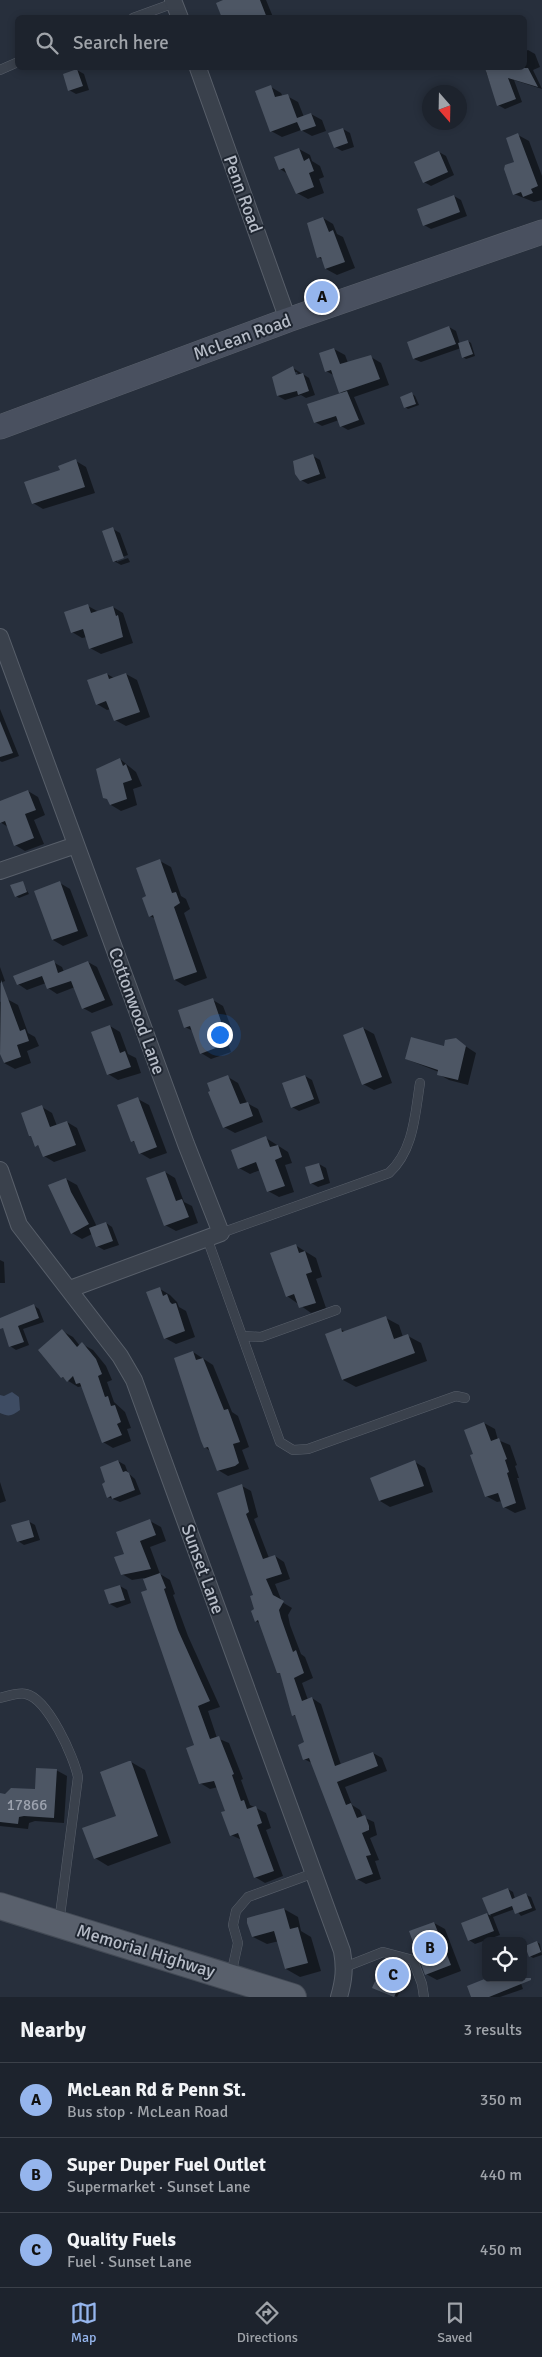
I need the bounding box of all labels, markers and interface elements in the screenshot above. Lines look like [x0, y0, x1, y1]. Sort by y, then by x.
search box [15, 15, 527, 70]
icon: search [33, 29, 61, 57]
text: Search here [73, 31, 169, 55]
north arrow [422, 85, 467, 130]
street label: Penn Road [219, 152, 267, 236]
pin: A [306, 278, 338, 316]
street label: McLean Road [190, 309, 294, 365]
street label: Cottonwood Lane [104, 945, 170, 1077]
your location [207, 1022, 233, 1048]
street label: Sunset Lane [177, 1521, 229, 1617]
house number: 17866 [7, 1796, 47, 1814]
street label: Memorial Highway [74, 1919, 218, 1983]
pin: B [414, 1929, 446, 1967]
map controls [482, 1937, 527, 1982]
button: locate [482, 1937, 527, 1982]
pin: C [377, 1956, 409, 1994]
text: Nearby [20, 2017, 86, 2043]
text: 3 results [463, 2020, 522, 2040]
text: McLean Rd & Penn St. [67, 2078, 246, 2102]
text: A [31, 2090, 41, 2110]
text: 350 m [480, 2090, 522, 2110]
text: Bus stop · McLean Road [67, 2102, 228, 2122]
text: Super Duper Fuel Outlet [67, 2153, 266, 2177]
text: B [31, 2165, 41, 2185]
text: 440 m [480, 2165, 522, 2185]
text: Supermarket · Sunset Lane [67, 2177, 251, 2197]
text: Quality Fuels [67, 2228, 176, 2252]
text: C [31, 2240, 41, 2260]
text: 450 m [480, 2240, 522, 2260]
text: Fuel · Sunset Lane [67, 2252, 192, 2272]
tab: Map [70, 2299, 98, 2346]
tab: Directions [237, 2299, 298, 2346]
tab: Saved [437, 2299, 472, 2346]

